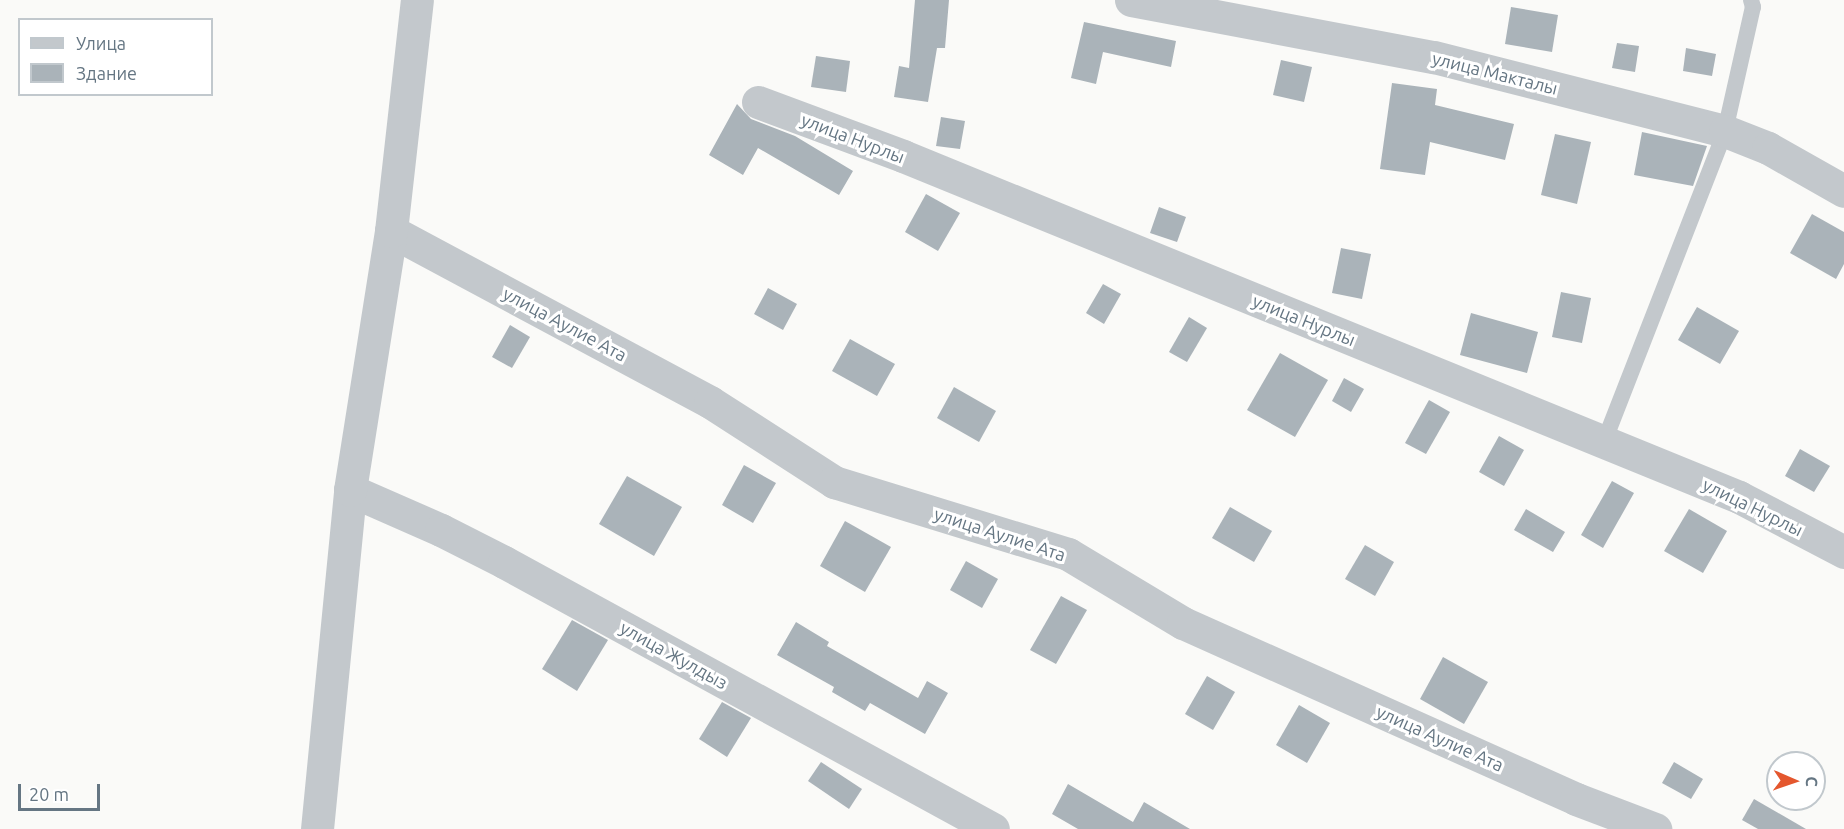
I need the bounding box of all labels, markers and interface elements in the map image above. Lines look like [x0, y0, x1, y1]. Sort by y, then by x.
legend [18, 18, 213, 96]
text: Улица [76, 33, 126, 53]
street label: улица Макталы [1430, 47, 1560, 99]
text: Здание [76, 63, 137, 83]
street label: улица Нурлы [798, 108, 908, 168]
street label: улица Аулие Ата [499, 282, 631, 366]
street label: улица Нурлы [1249, 290, 1359, 350]
street label: улица Нурлы [1699, 473, 1807, 541]
street label: улица Аулие Ата [931, 503, 1069, 565]
street label: улица Жулдыз [616, 617, 732, 693]
street label: улица Аулие Ата [1373, 700, 1507, 776]
north arrow [1766, 751, 1826, 811]
scale bar [21, 772, 104, 810]
text: С [1803, 776, 1821, 787]
text: 20 m [29, 784, 69, 804]

